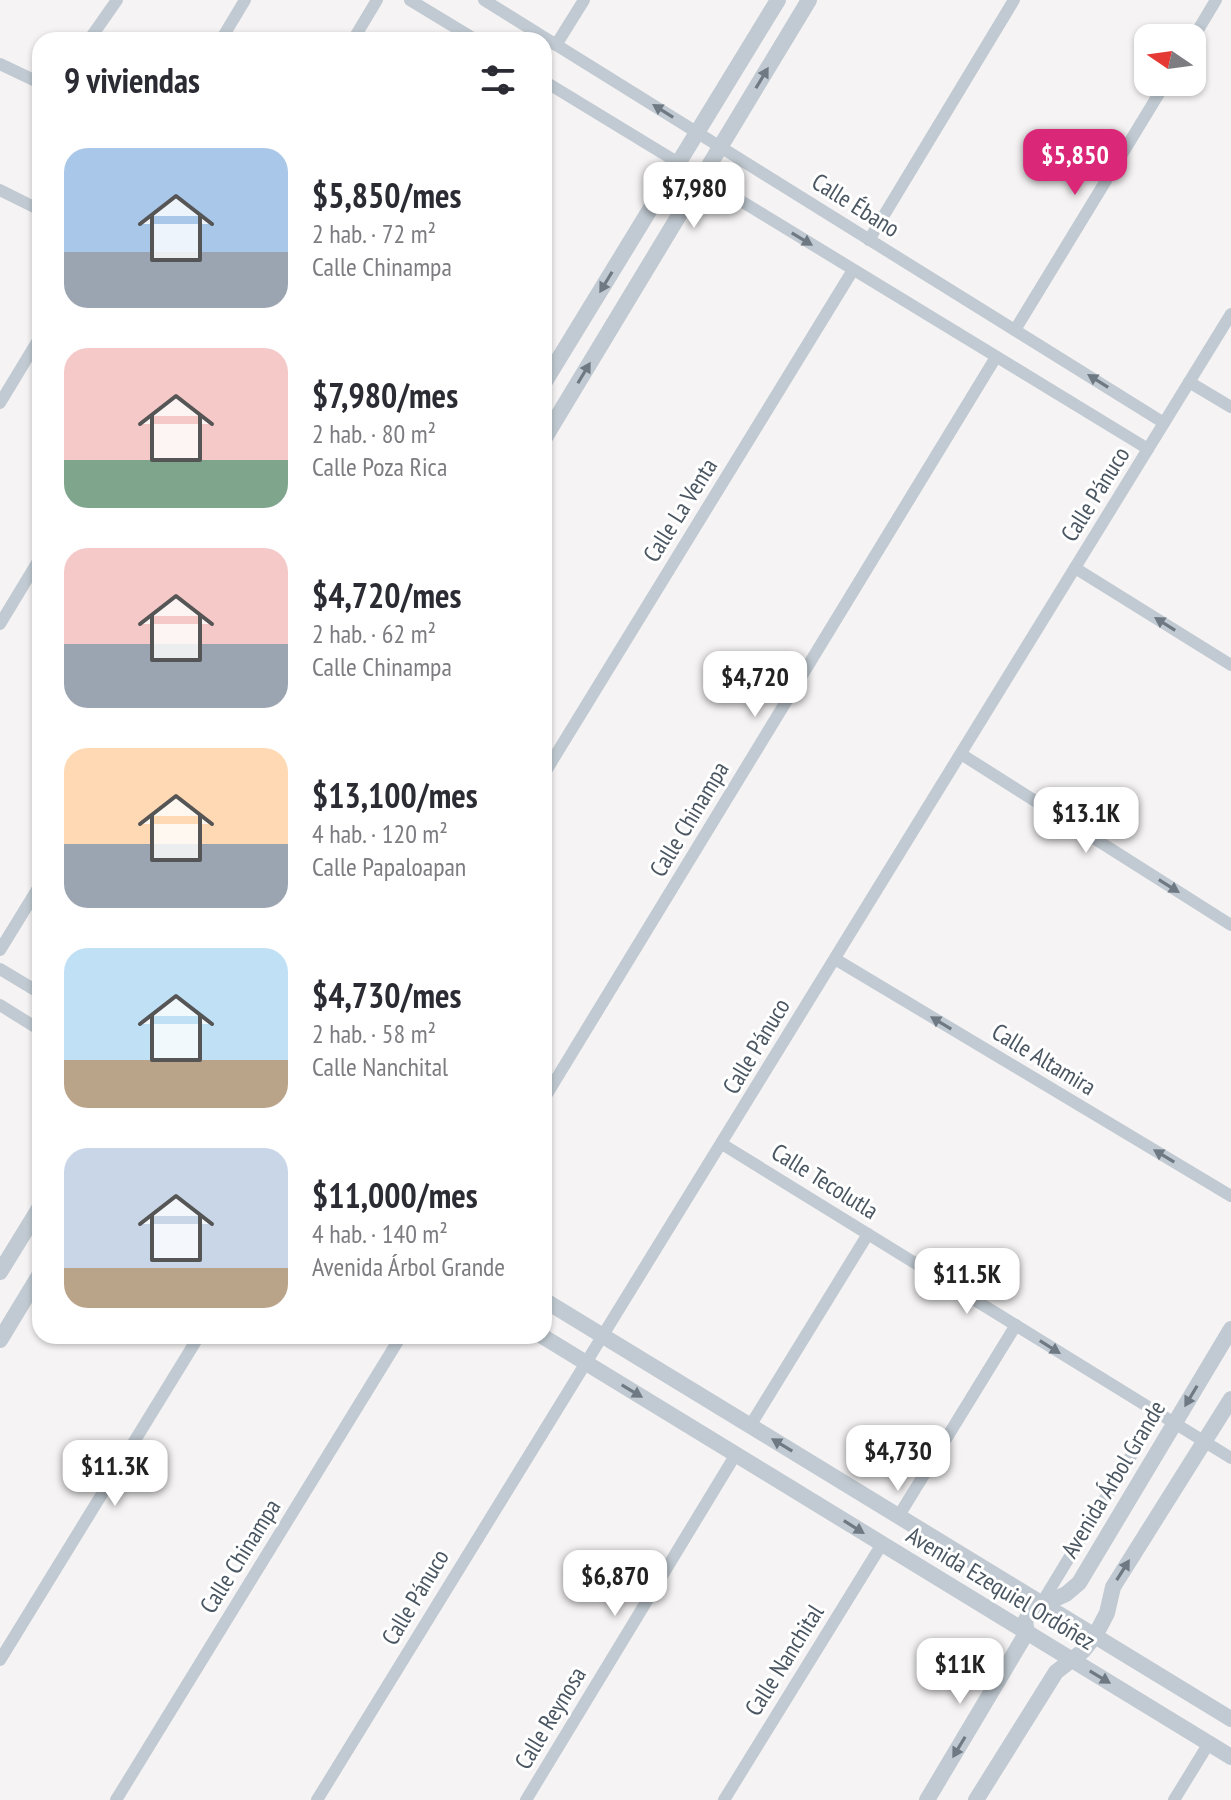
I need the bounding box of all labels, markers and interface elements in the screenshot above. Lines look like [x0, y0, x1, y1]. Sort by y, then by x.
north arrow [1134, 24, 1206, 96]
map controls [1134, 24, 1206, 96]
text: 9 viviendas [64, 58, 200, 102]
icon: filters [476, 58, 520, 102]
one-way arrow [755, 67, 769, 89]
one-way arrow [652, 105, 674, 119]
pin: $5,850 [1010, 129, 1140, 197]
text: $5,850 [1041, 138, 1109, 171]
pin: $7,980 [629, 162, 759, 230]
street label: Calle Ébano [806, 166, 906, 244]
text: $7,980 [661, 171, 727, 204]
text: $5,850/mes [312, 173, 461, 217]
icon: home [128, 180, 224, 276]
text: 2 hab. · 72 m² [312, 217, 436, 250]
one-way arrow [791, 231, 813, 245]
text: Calle Chinampa [312, 250, 452, 283]
one-way arrow [599, 270, 614, 293]
one-way arrow [577, 362, 591, 384]
text: $7,980/mes [312, 373, 458, 417]
one-way arrow [1087, 375, 1109, 389]
icon: home [128, 380, 224, 476]
text: 2 hab. · 80 m² [312, 417, 436, 450]
street label: Calle Pánuco [1054, 441, 1136, 547]
text: Calle Poza Rica [312, 450, 447, 483]
street label: Calle La Venta [636, 452, 724, 568]
text: $4,720/mes [312, 573, 461, 617]
icon: home [128, 580, 224, 676]
text: 2 hab. · 62 m² [312, 617, 436, 650]
one-way arrow [1154, 617, 1176, 631]
text: Calle Chinampa [312, 650, 452, 683]
pin: $4,720 [690, 651, 820, 719]
text: $4,720 [721, 660, 789, 693]
street label: Calle Chinampa [642, 756, 736, 882]
text: $13,100/mes [312, 773, 478, 817]
icon: home [128, 780, 224, 876]
pin: $13.1K [1021, 787, 1151, 855]
text: $13.1K [1052, 796, 1120, 829]
text: 4 hab. · 120 m² [312, 817, 448, 850]
text: Calle Papaloapan [312, 850, 466, 883]
one-way arrow [1158, 878, 1180, 892]
text: $4,730/mes [312, 973, 461, 1017]
icon: home [128, 980, 224, 1076]
street label: Calle Pánuco [715, 992, 797, 1100]
one-way arrow [930, 1016, 952, 1030]
street label: Calle Altamira [986, 1016, 1102, 1102]
text: 2 hab. · 58 m² [312, 1017, 436, 1050]
text: Calle Nanchital [312, 1050, 448, 1083]
street label: Calle Tecolutla [766, 1136, 884, 1226]
one-way arrow [1153, 1150, 1175, 1164]
text: $11,000/mes [312, 1173, 478, 1217]
icon: home [128, 1180, 224, 1276]
text: 4 hab. · 140 m² [312, 1217, 448, 1250]
pin: $11.5K [902, 1248, 1032, 1316]
text: Avenida Árbol Grande [312, 1250, 505, 1283]
text: $11.5K [933, 1257, 1001, 1290]
one-way arrow [1039, 1339, 1061, 1353]
one-way arrow [621, 1384, 643, 1398]
one-way arrow [1184, 1385, 1198, 1407]
street label: Avenida Árbol Grande [1054, 1395, 1172, 1563]
pin: $4,730 [833, 1425, 963, 1493]
text: $4,730 [864, 1434, 932, 1467]
one-way arrow [771, 1439, 793, 1453]
pin: $11.3K [50, 1440, 180, 1508]
text: $11.3K [81, 1449, 149, 1482]
street label: Calle Chinampa [193, 1493, 287, 1619]
one-way arrow [843, 1519, 865, 1533]
street label: Avenida Ezequiel Ordóñez [901, 1519, 1101, 1657]
street label: Calle Pánuco [374, 1543, 456, 1651]
pin: $6,870 [550, 1550, 680, 1618]
text: $6,870 [581, 1559, 649, 1592]
one-way arrow [1116, 1559, 1130, 1581]
street label: Calle Nanchital [738, 1598, 831, 1721]
pin: $11K [913, 1638, 1007, 1706]
text: $11K [935, 1647, 985, 1680]
street label: Calle Reynosa [507, 1661, 593, 1775]
one-way arrow [1089, 1669, 1111, 1683]
one-way arrow [952, 1736, 966, 1758]

